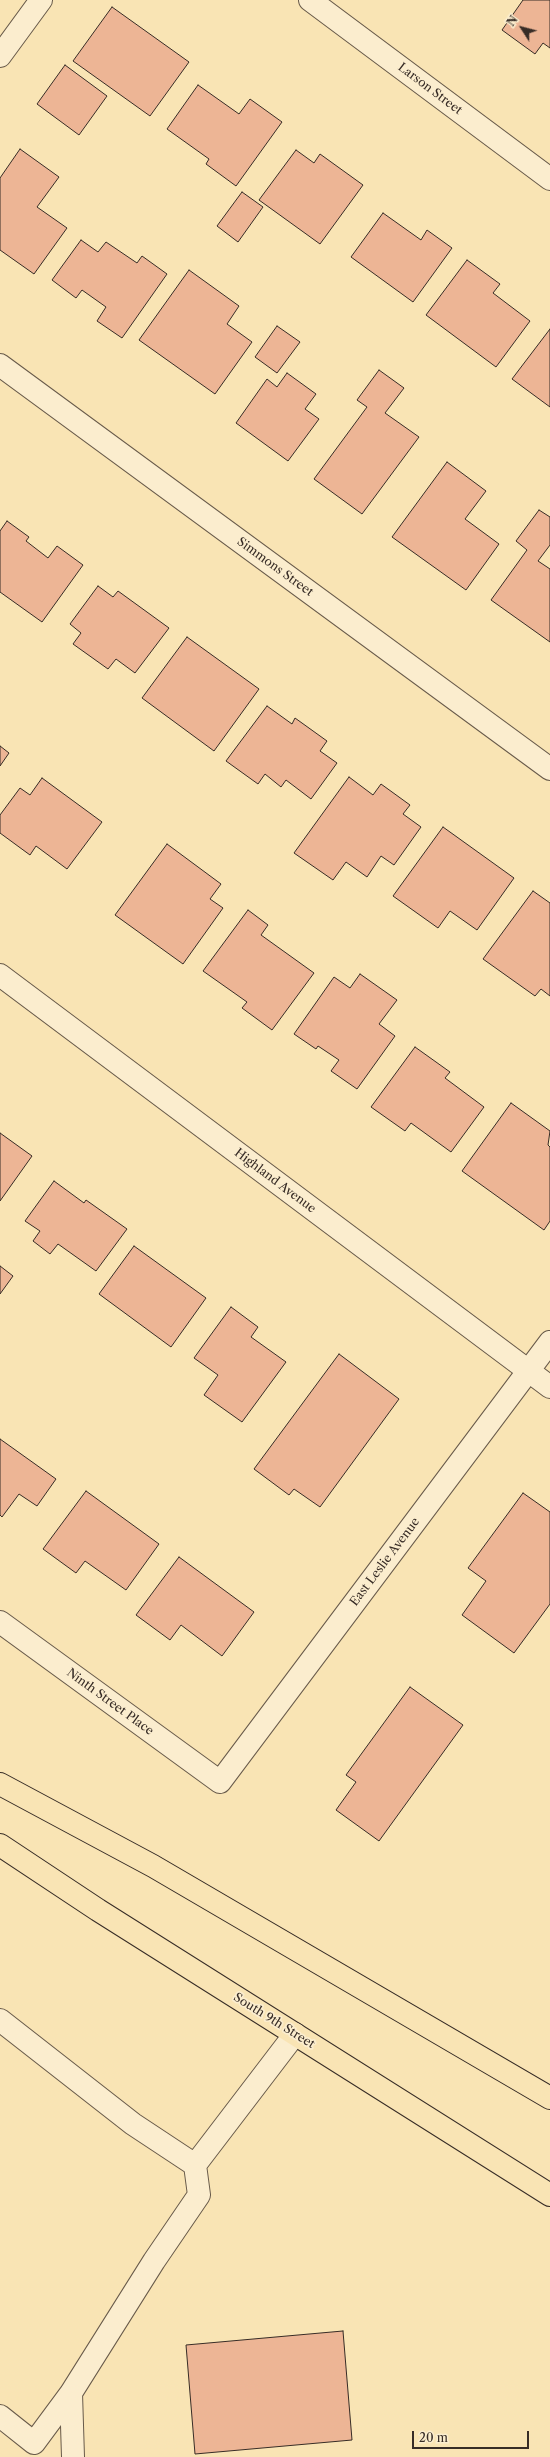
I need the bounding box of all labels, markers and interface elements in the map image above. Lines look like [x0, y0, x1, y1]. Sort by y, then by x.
north arrow [502, 8, 542, 48]
text: N [504, 13, 521, 29]
street label: Larson Street [395, 60, 465, 118]
street label: Simmons Street [234, 535, 316, 599]
street label: Highland Avenue [231, 1146, 319, 1216]
street label: East Leslie Avenue [347, 1515, 423, 1609]
street label: Ninth Street Place [64, 1666, 156, 1738]
street label: South 9th Street [231, 1990, 317, 2052]
scale bar [414, 2423, 531, 2449]
text: 20 m [419, 2430, 448, 2445]

